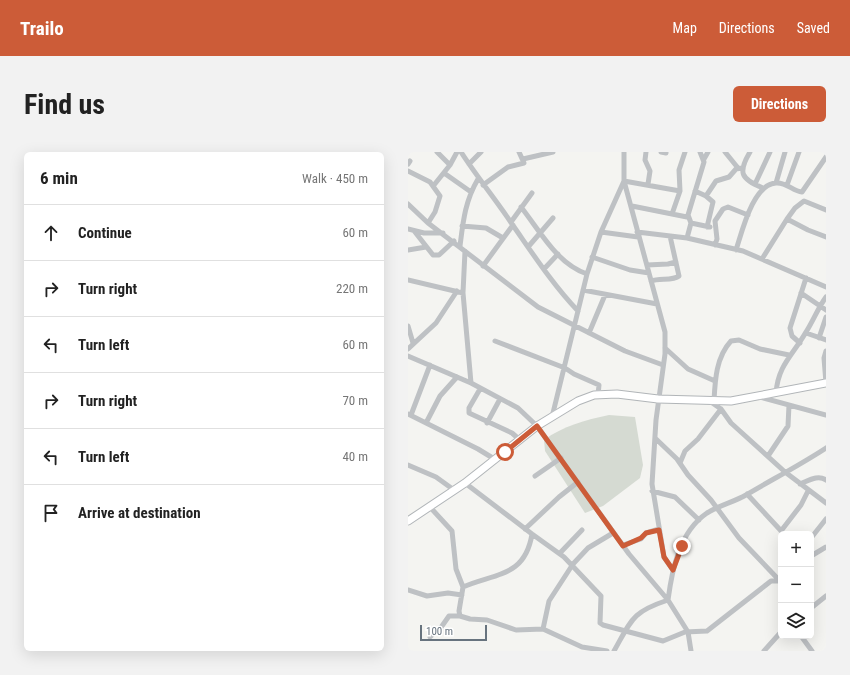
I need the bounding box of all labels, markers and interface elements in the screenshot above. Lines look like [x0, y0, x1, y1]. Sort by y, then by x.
text: Trailo [20, 17, 64, 40]
text: Map [673, 20, 697, 36]
text: Directions [719, 20, 775, 36]
text: Saved [797, 20, 830, 36]
button: Directions [733, 86, 826, 122]
text: Find us [24, 88, 105, 121]
text: 6 min [40, 168, 78, 188]
text: Walk · 450 m [302, 171, 368, 186]
icon: ahead [40, 222, 62, 244]
text: Continue [78, 224, 132, 242]
text: 60 m [342, 225, 368, 240]
icon: right [40, 278, 62, 300]
text: Turn right [78, 280, 137, 298]
text: 220 m [336, 281, 368, 296]
icon: left [40, 334, 62, 356]
text: Turn left [78, 336, 129, 354]
text: 60 m [342, 337, 368, 352]
icon: right [40, 390, 62, 412]
text: Turn right [78, 392, 137, 410]
text: 70 m [342, 393, 368, 408]
route start [496, 443, 514, 461]
icon: left [40, 446, 62, 468]
text: Turn left [78, 448, 129, 466]
text: 40 m [342, 449, 368, 464]
icon: arrive [40, 502, 62, 524]
text: Arrive at destination [78, 504, 201, 522]
map controls [778, 531, 814, 639]
button: + [778, 531, 814, 567]
route end [673, 537, 691, 555]
button: − [778, 567, 814, 603]
button: layers [778, 603, 814, 639]
scale bar [420, 623, 487, 642]
text: 100 m [426, 625, 453, 638]

